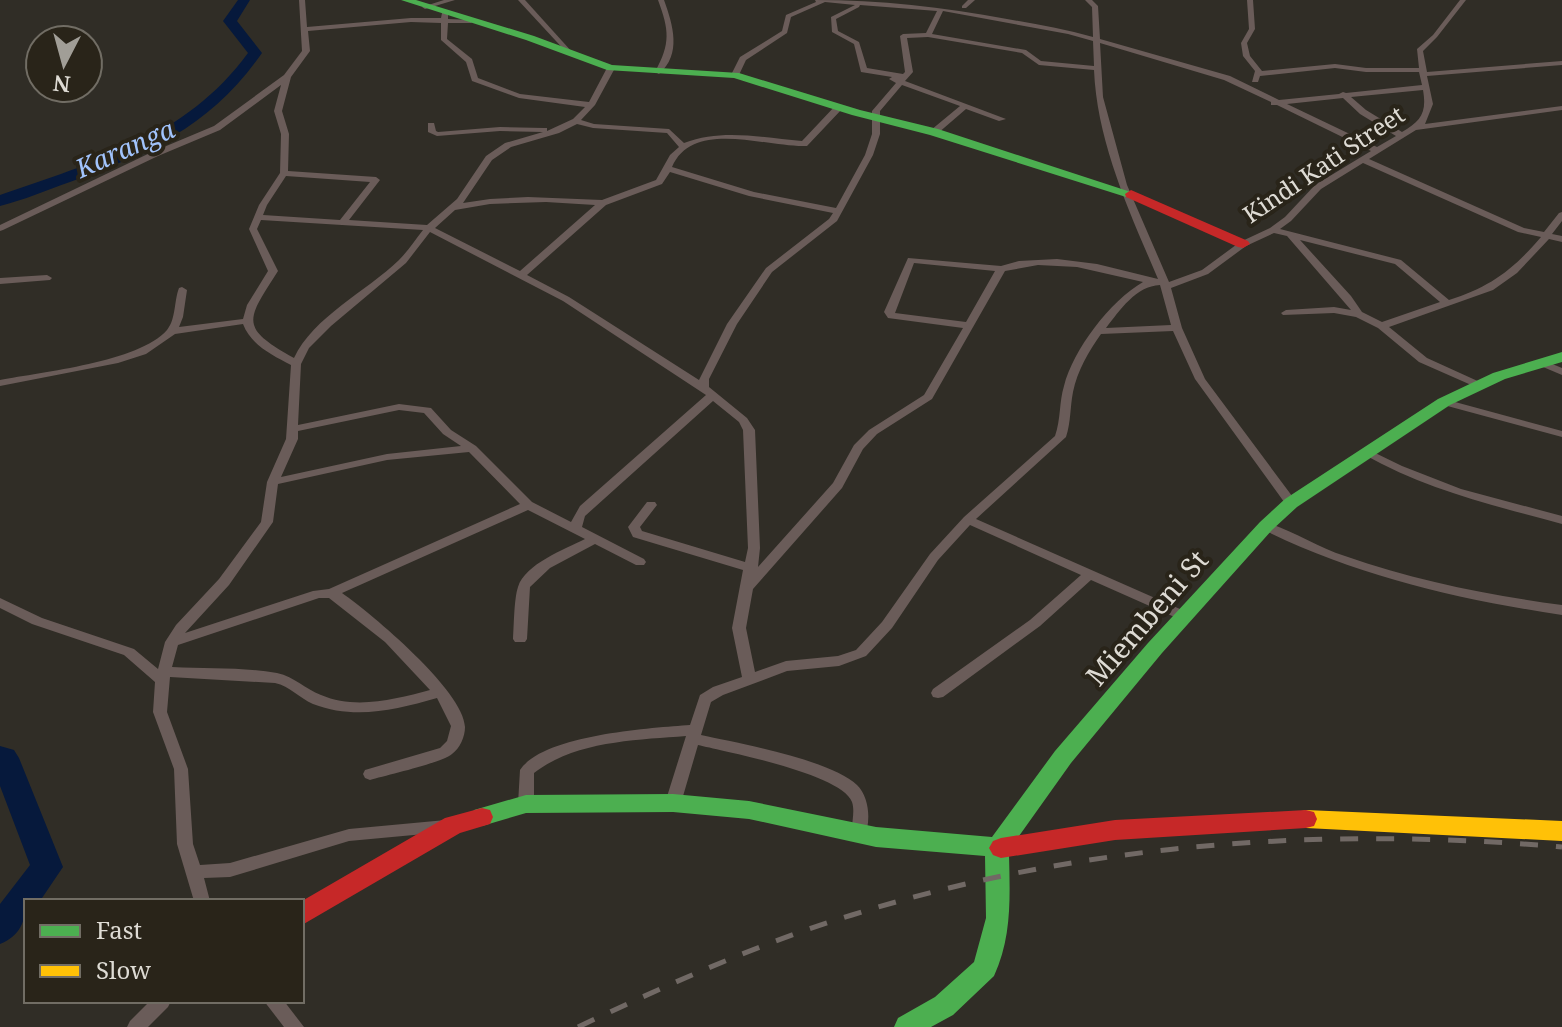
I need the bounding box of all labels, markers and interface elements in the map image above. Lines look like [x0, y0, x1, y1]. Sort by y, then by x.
north arrow [24, 24, 104, 104]
text: N [52, 69, 72, 101]
street label: Kindi Kati Street [1236, 97, 1410, 230]
water label: Karanga [68, 110, 180, 186]
street label: Miembeni St [1077, 541, 1216, 693]
legend [24, 899, 304, 1003]
text: Fast [96, 913, 142, 946]
text: Slow [96, 953, 151, 986]

